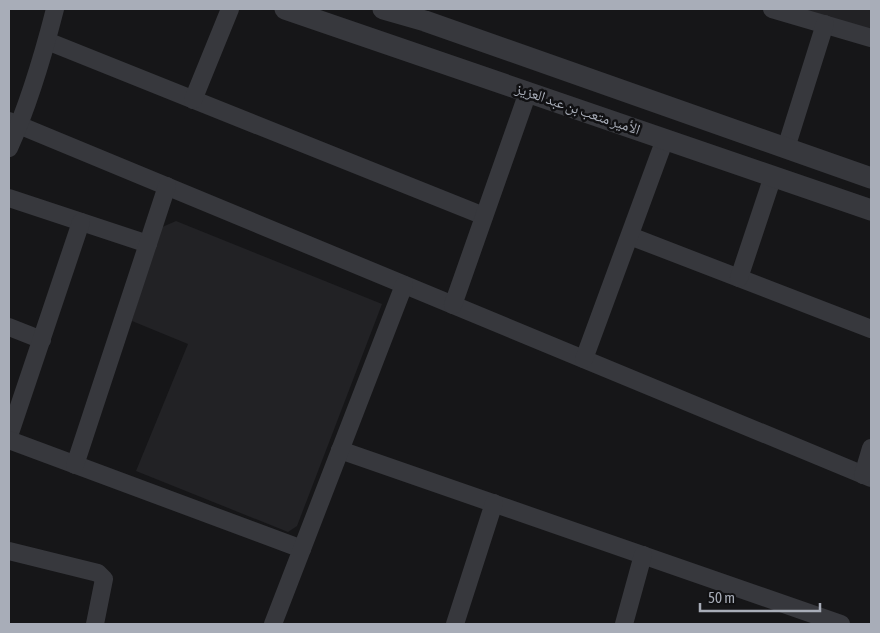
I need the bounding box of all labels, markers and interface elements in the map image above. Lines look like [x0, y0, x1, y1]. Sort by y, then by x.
street label: الأمير متعب بن عبد العزيز [512, 79, 643, 140]
scale bar [700, 580, 820, 612]
text: 50 m [708, 589, 735, 606]

